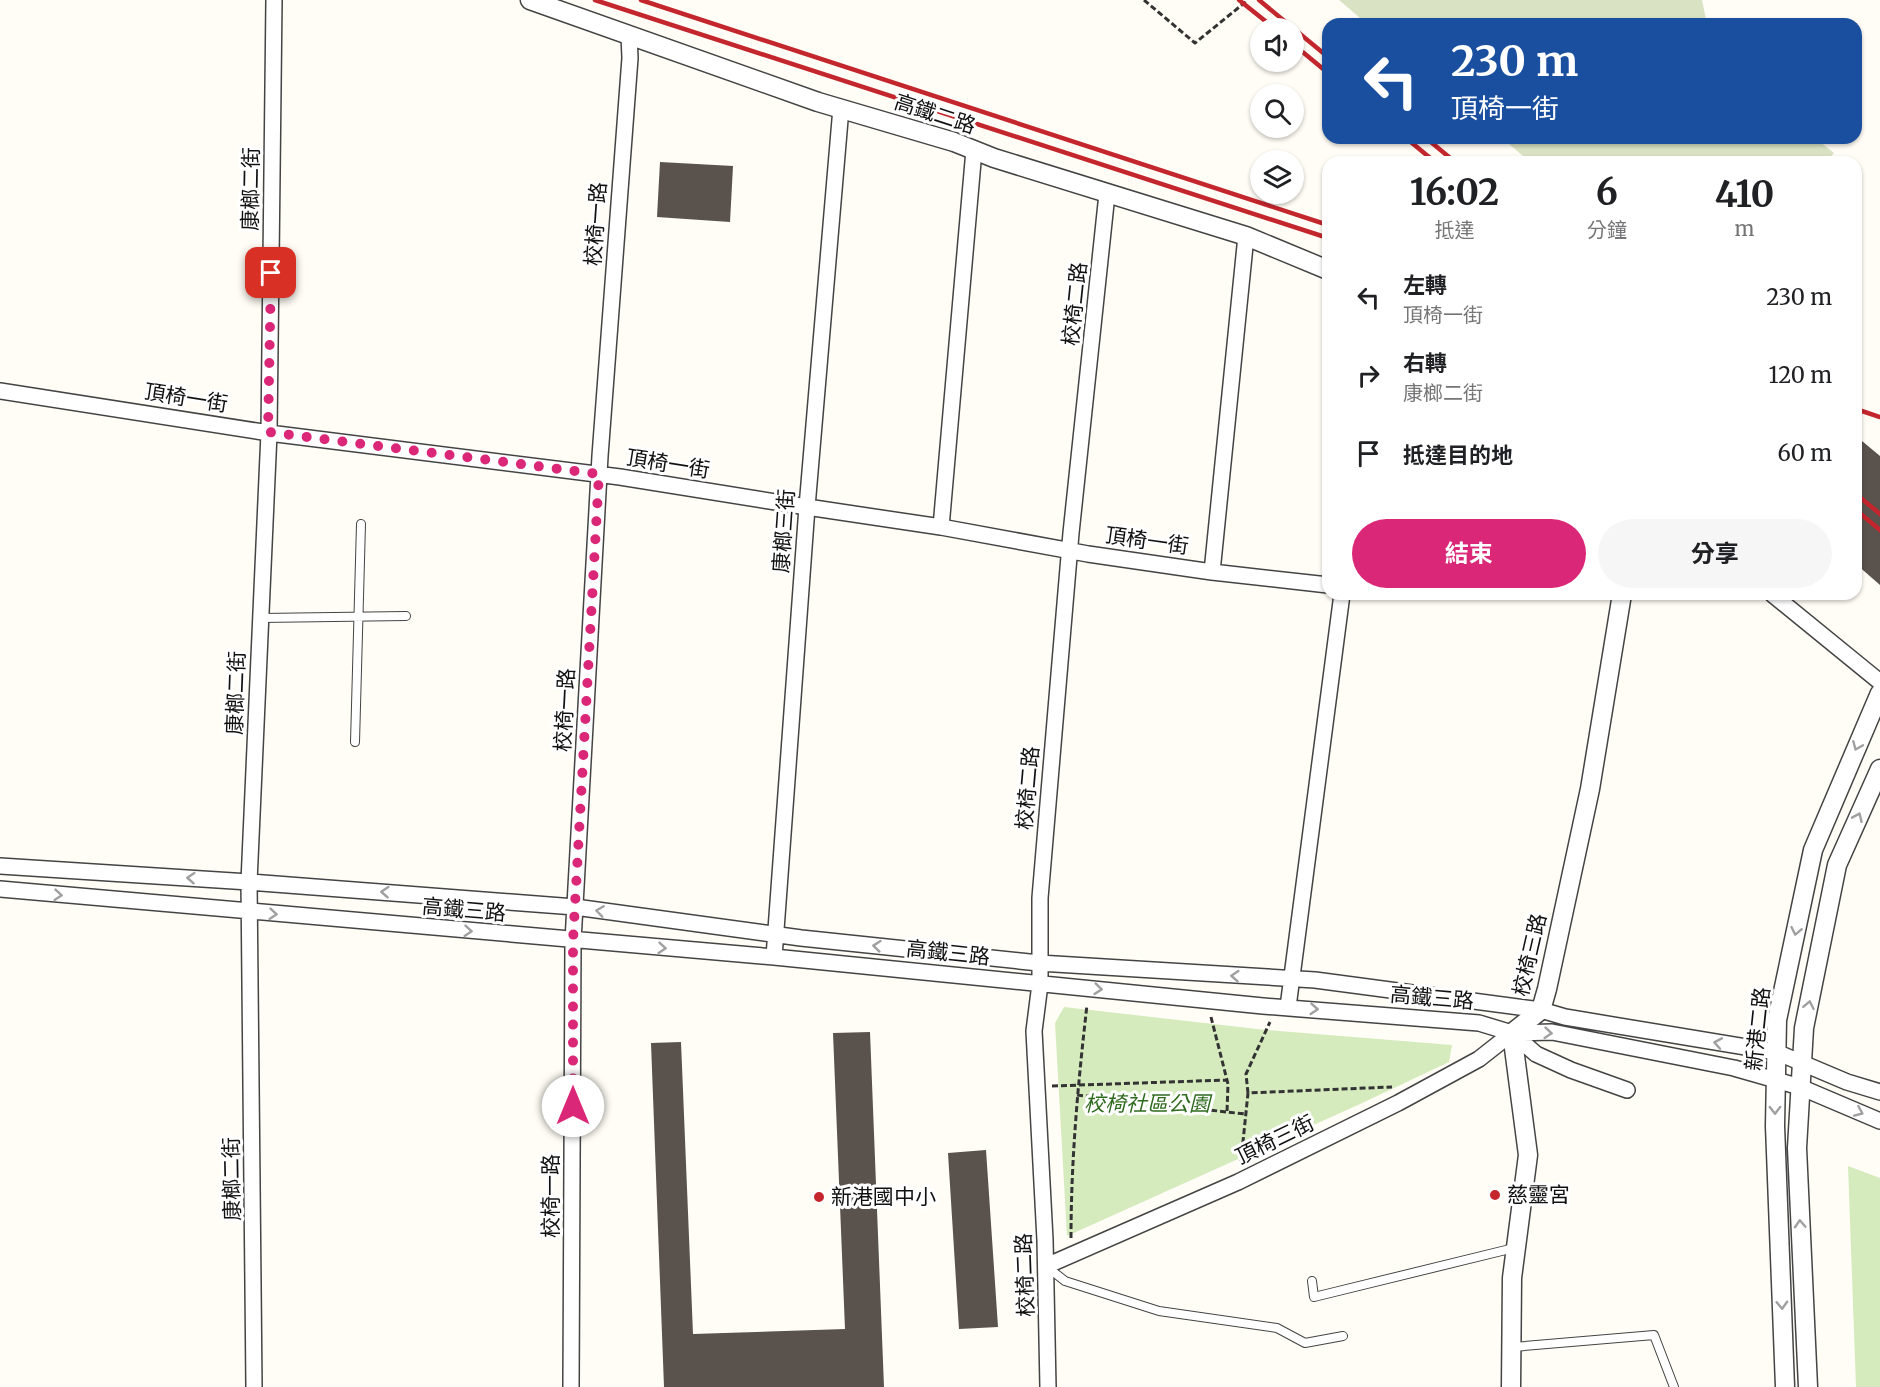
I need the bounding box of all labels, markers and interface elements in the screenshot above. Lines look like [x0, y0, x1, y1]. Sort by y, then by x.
map controls [1250, 18, 1304, 204]
button: sound [1250, 18, 1304, 72]
text: 230 m [1451, 35, 1578, 87]
icon: left [1352, 42, 1430, 120]
button: search [1250, 84, 1304, 138]
street label: 高鐵二路 [891, 88, 979, 139]
text: 頂椅一街 [1451, 91, 1559, 125]
street label: 康榔二街 [236, 147, 265, 231]
button: layers [1250, 150, 1304, 204]
text: 16:02 [1410, 170, 1499, 215]
text: 6 [1596, 170, 1618, 215]
text: 410 [1715, 172, 1774, 217]
street label: 校椅一路 [579, 181, 612, 267]
text: m [1734, 216, 1754, 241]
text: 抵達 [1434, 217, 1474, 242]
text: 分鐘 [1587, 217, 1627, 242]
pin [245, 247, 296, 298]
icon: arrive [254, 256, 287, 289]
street label: 校椅二路 [1057, 261, 1092, 347]
text: 左轉 [1403, 271, 1447, 299]
icon: left [1352, 281, 1385, 314]
text: 230 m [1766, 283, 1832, 311]
text: 頂椅一街 [1403, 302, 1483, 327]
text: 右轉 [1403, 349, 1447, 377]
icon: right [1352, 359, 1385, 392]
text: 120 m [1768, 361, 1832, 389]
street label: 頂椅一街 [142, 378, 230, 417]
text: 康榔二街 [1403, 380, 1483, 405]
icon: arrive [1352, 437, 1385, 470]
text: 60 m [1778, 439, 1832, 467]
text: 抵達目的地 [1403, 441, 1513, 469]
street label: 頂椅一街 [624, 444, 712, 483]
street label: 康榔三街 [767, 488, 800, 574]
button: 結束 [1352, 519, 1586, 588]
button: 分享 [1598, 519, 1832, 588]
street label: 頂椅一街 [1104, 521, 1191, 560]
street label: 康榔二街 [221, 651, 250, 735]
street label: 校椅一路 [549, 667, 580, 753]
one-way arrow [1852, 740, 1864, 751]
street label: 校椅二路 [1010, 745, 1045, 831]
one-way arrow [1851, 813, 1863, 824]
one-way arrow [186, 872, 195, 885]
one-way arrow [380, 886, 389, 899]
one-way arrow [54, 888, 63, 901]
street label: 高鐵三路 [421, 892, 507, 927]
one-way arrow [596, 905, 605, 917]
one-way arrow [269, 907, 278, 920]
street label: 校椅三路 [1507, 911, 1552, 999]
one-way arrow [463, 924, 472, 937]
one-way arrow [1790, 925, 1803, 935]
street label: 高鐵三路 [905, 935, 991, 970]
one-way arrow [872, 940, 881, 953]
one-way arrow [657, 941, 666, 954]
one-way arrow [1230, 969, 1239, 982]
street label: 高鐵三路 [1389, 980, 1475, 1015]
one-way arrow [1094, 982, 1103, 995]
street label: 新港二路 [1740, 986, 1775, 1072]
one-way arrow [1801, 1000, 1814, 1010]
one-way arrow [1309, 1002, 1318, 1015]
one-way arrow [1544, 1026, 1553, 1039]
one-way arrow [1714, 1037, 1724, 1050]
position arrow [541, 1074, 605, 1138]
park label: 校椅社區公園 [1084, 1090, 1213, 1117]
one-way arrow [1853, 1105, 1864, 1117]
one-way arrow [1769, 1106, 1781, 1115]
street label: 頂椅三街 [1231, 1109, 1318, 1170]
street label: 康榔二街 [217, 1137, 246, 1221]
street label: 校椅一路 [537, 1154, 564, 1238]
place label: 慈靈宮 [1507, 1181, 1570, 1208]
place label: 新港國中小 [831, 1183, 936, 1210]
marker: 慈靈宮 [1488, 1188, 1502, 1202]
marker: 新港國中小 [812, 1190, 826, 1204]
one-way arrow [1794, 1219, 1807, 1228]
street label: 校椅二路 [1010, 1233, 1039, 1317]
one-way arrow [1776, 1301, 1789, 1310]

